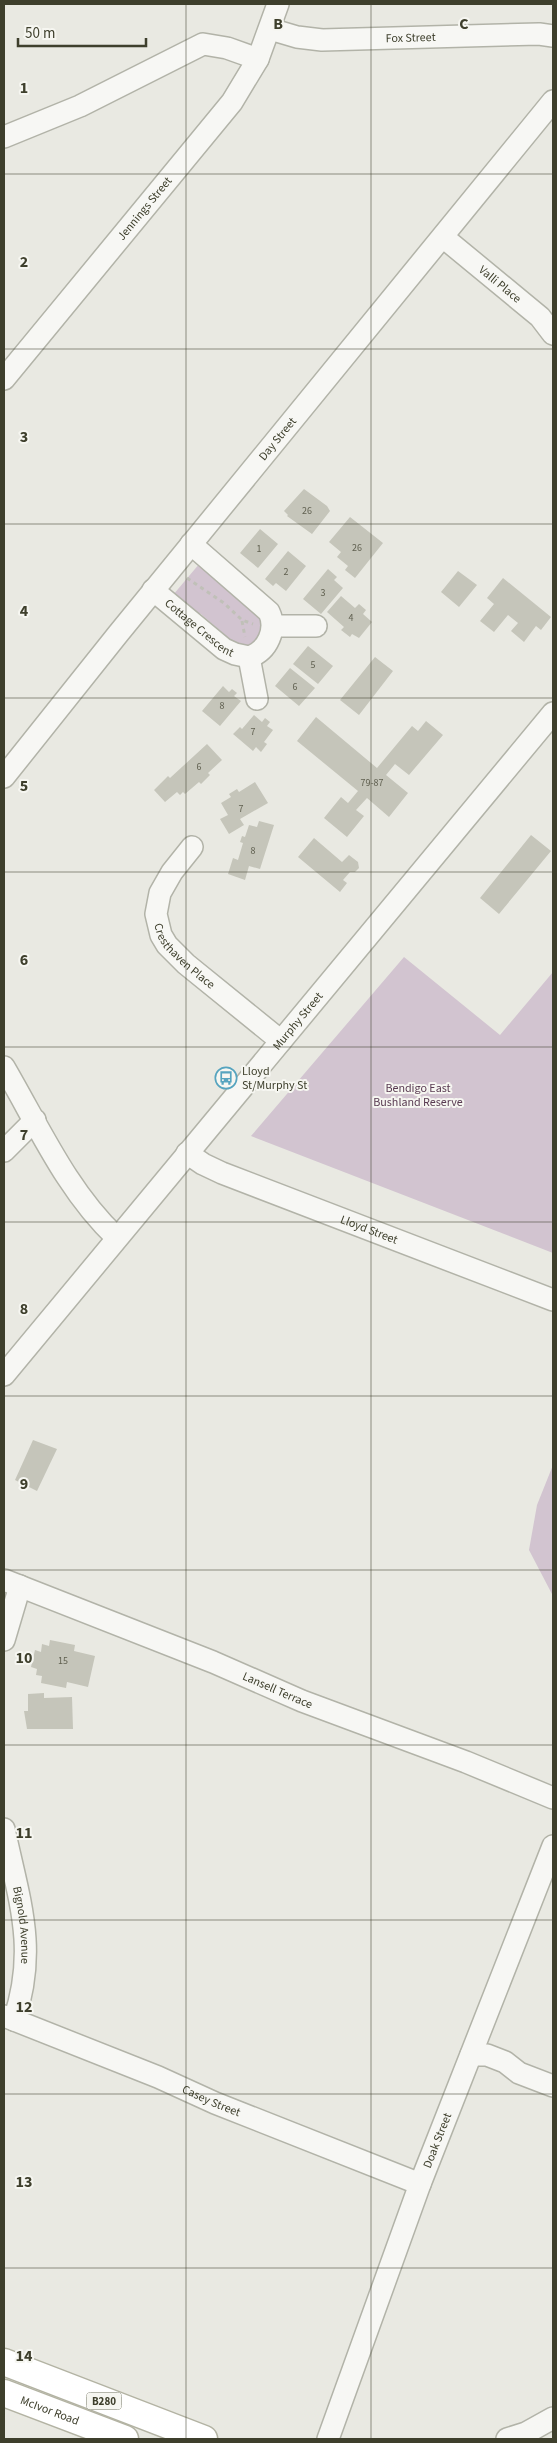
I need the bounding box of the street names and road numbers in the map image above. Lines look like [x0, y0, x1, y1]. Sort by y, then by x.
street label: Fox Street [385, 28, 436, 47]
street label: Jennings Street [113, 173, 176, 244]
street label: Valli Place [475, 261, 525, 307]
street label: Day Street [255, 413, 300, 464]
street label: Cottage Crescent [161, 595, 237, 661]
street label: Cresthaven Place [150, 921, 219, 993]
street label: Murphy Street [269, 988, 327, 1054]
street label: Lloyd Street [338, 1211, 400, 1248]
street label: Lansell Terrace [240, 1667, 315, 1713]
street label: Bignold Avenue [9, 1885, 34, 1964]
street label: Casey Street [179, 2081, 243, 2121]
street label: Doak Street [419, 2110, 456, 2171]
street label: McIvor Road [18, 2391, 82, 2429]
road number: B280 [86, 2392, 122, 2410]

